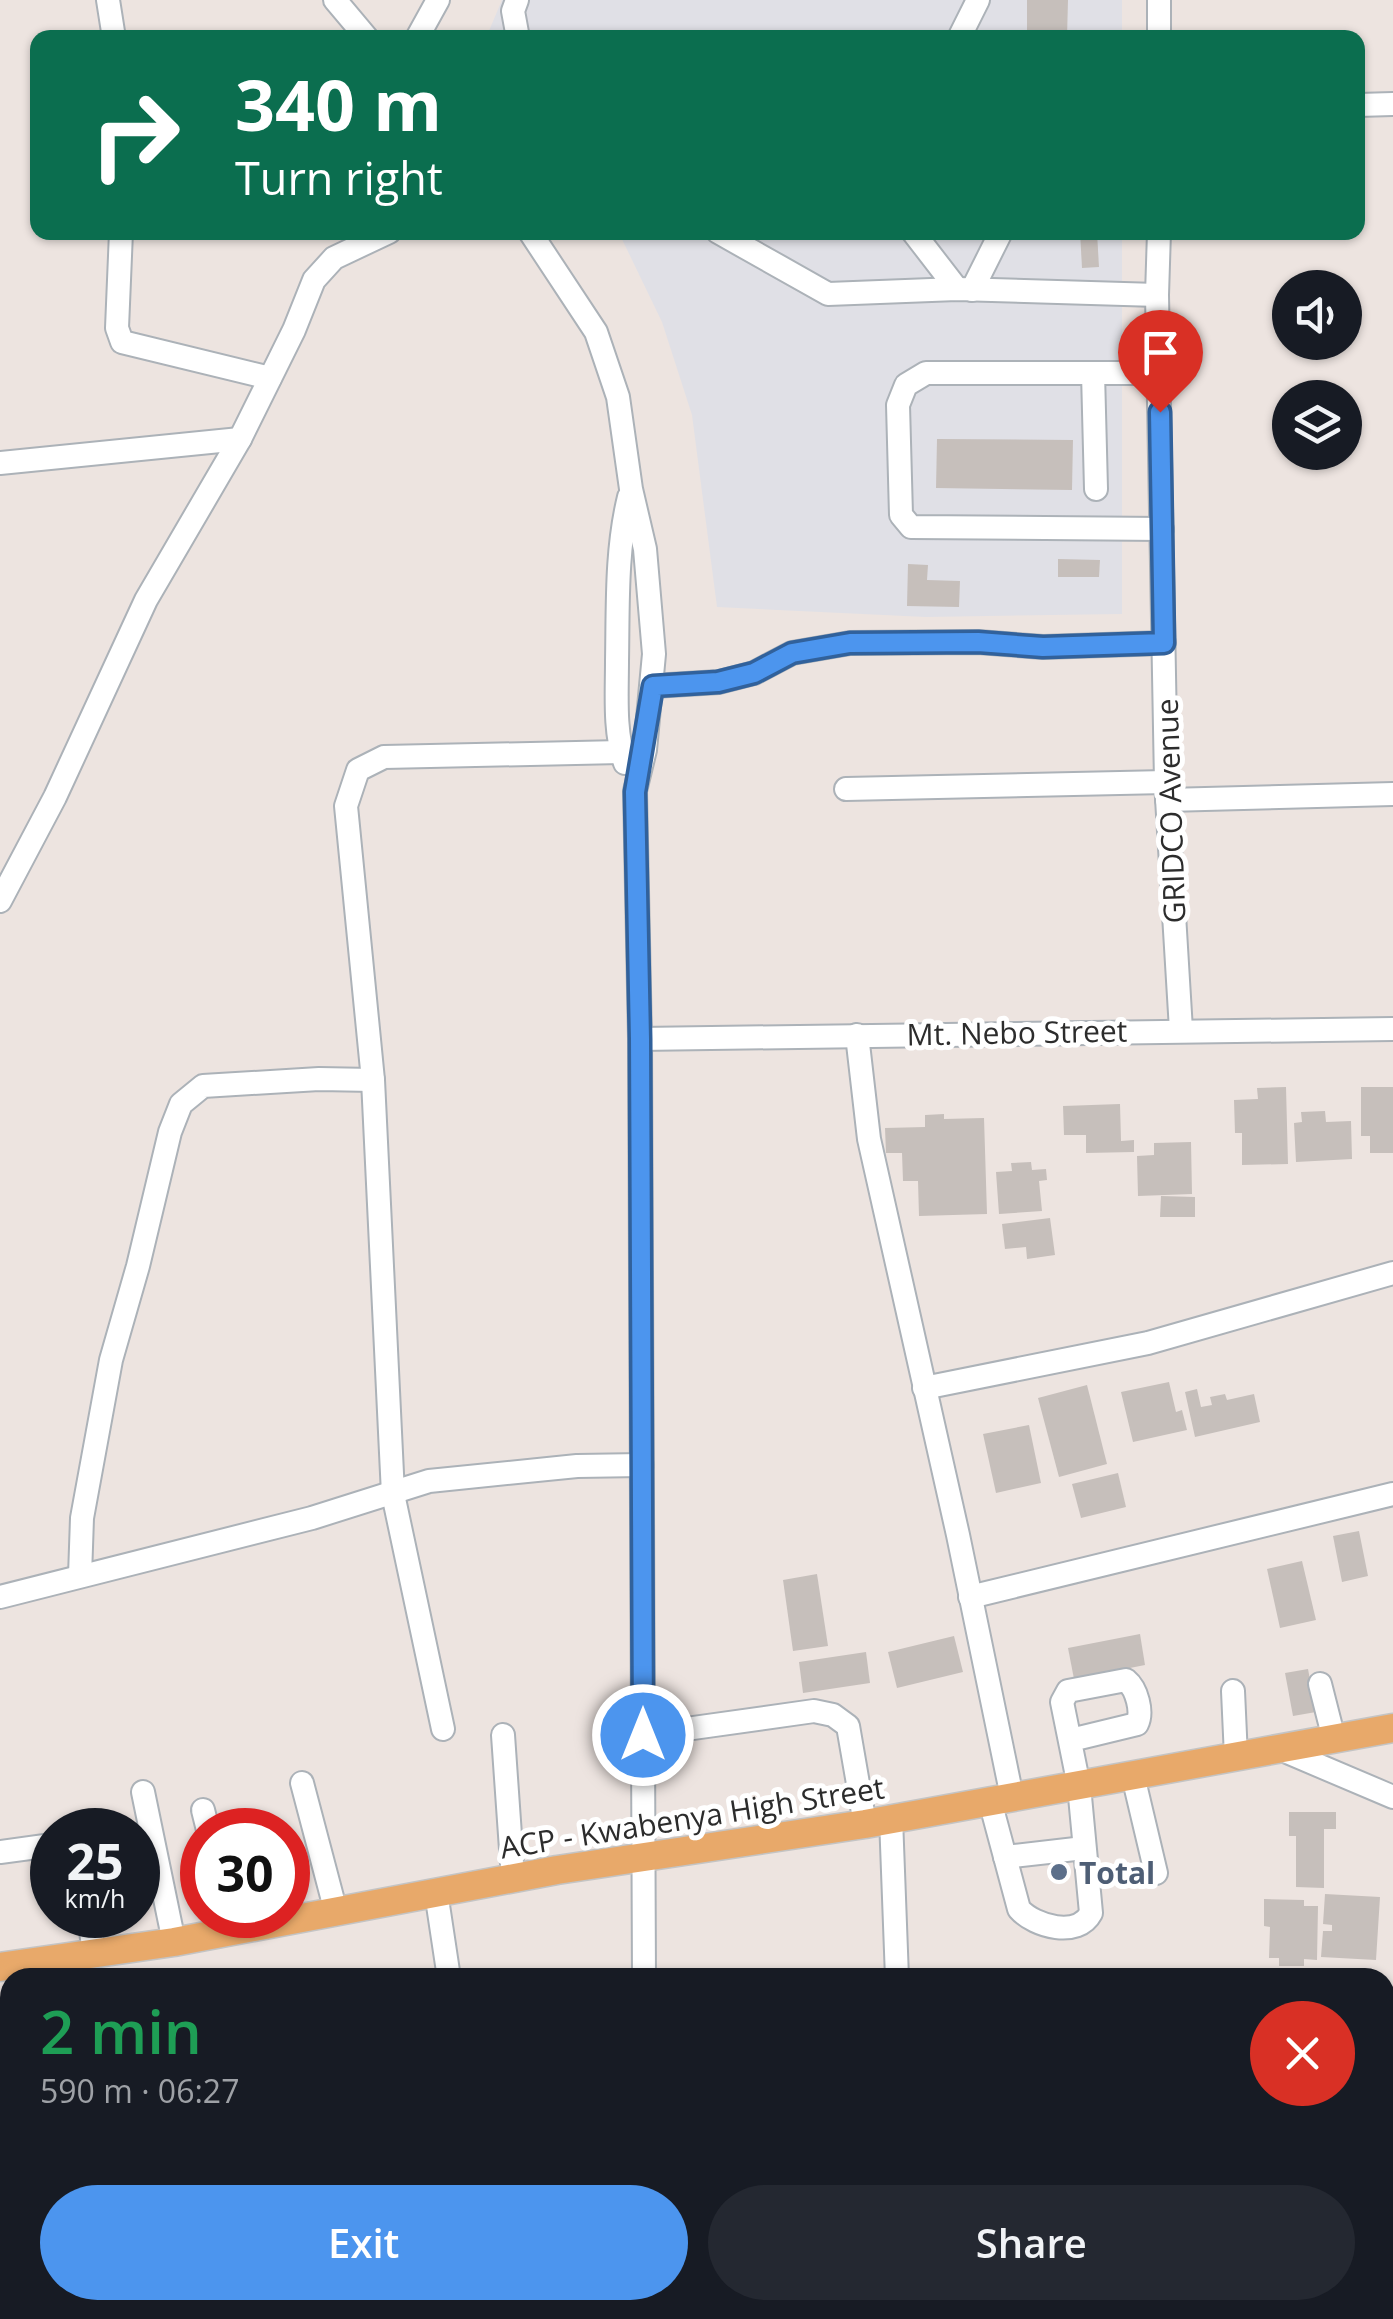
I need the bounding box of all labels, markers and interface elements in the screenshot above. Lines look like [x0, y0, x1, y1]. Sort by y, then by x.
text: 340 m [235, 56, 442, 152]
icon: right [70, 70, 200, 200]
text: Turn right [235, 147, 443, 208]
map controls [1272, 270, 1362, 470]
button: sound [1272, 270, 1362, 360]
pin [1118, 310, 1203, 413]
icon: arrive [1133, 325, 1188, 380]
button: layers [1272, 380, 1362, 470]
street label: GRIDCO Avenue [1146, 698, 1194, 924]
street label: Mt. Nebo Street [906, 1010, 1128, 1054]
position arrow [591, 1683, 695, 1787]
street label: ACP - Kwabenya High Street [497, 1766, 887, 1868]
speed limit sign: 30 [180, 1808, 310, 1938]
text: 25 [66, 1827, 124, 1895]
place label: Total [1079, 1852, 1155, 1893]
marker: Total [1048, 1861, 1070, 1883]
text: km/h [65, 1881, 125, 1915]
text: 2 min [40, 1990, 202, 2072]
button: close [1250, 2001, 1355, 2106]
text: 590 m · 06:27 [40, 2069, 239, 2112]
button: Exit [40, 2185, 688, 2300]
button: Share [708, 2185, 1355, 2300]

